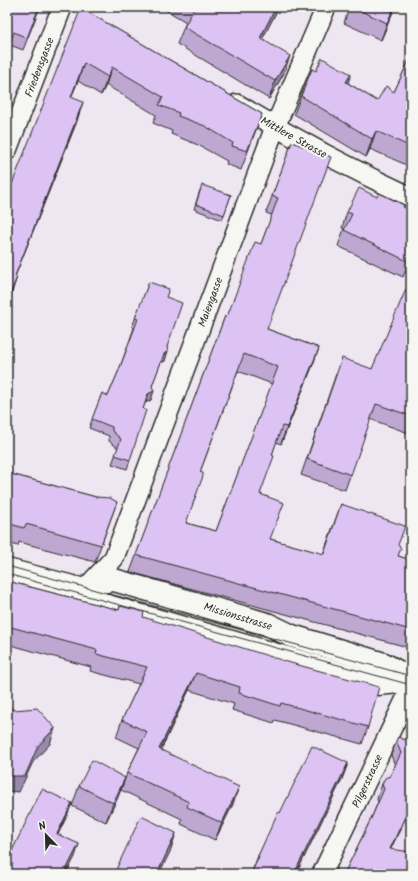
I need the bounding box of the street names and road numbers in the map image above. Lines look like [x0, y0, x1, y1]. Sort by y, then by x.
street label: Friedensgasse [20, 35, 60, 100]
street label: Mittlere Strasse [257, 112, 330, 164]
street label: Maiengasse [194, 275, 228, 330]
street label: Missionsstrasse [201, 598, 274, 636]
street label: Pilgerstrasse [348, 752, 388, 811]

